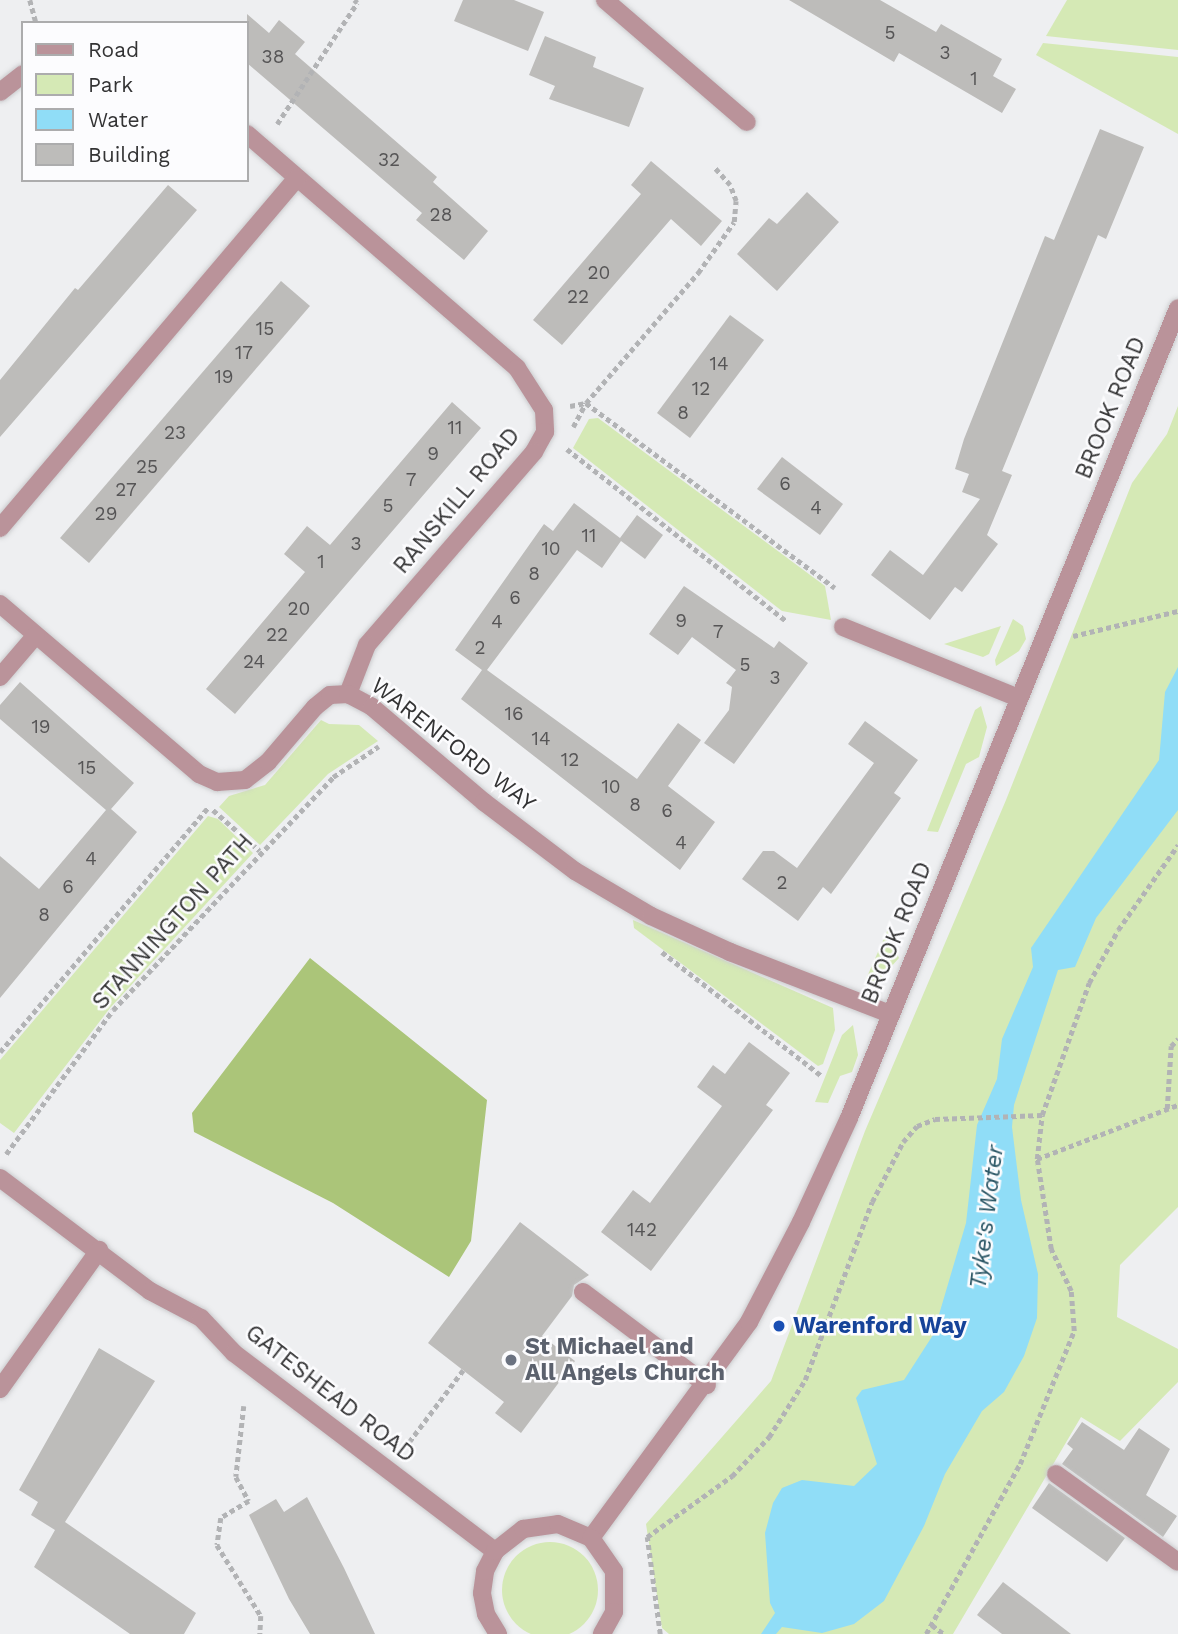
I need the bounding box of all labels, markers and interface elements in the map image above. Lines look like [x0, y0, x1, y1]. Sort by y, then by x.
legend [21, 21, 248, 182]
house number: 5 [884, 22, 896, 44]
text: Road [88, 37, 139, 62]
house number: 3 [939, 42, 951, 64]
house number: 38 [262, 46, 284, 68]
house number: 1 [970, 68, 978, 90]
text: Park [88, 72, 133, 97]
text: Water [88, 107, 148, 132]
text: Building [88, 142, 170, 167]
house number: 32 [378, 149, 400, 171]
house number: 28 [430, 204, 452, 226]
house number: 20 [588, 262, 610, 284]
house number: 22 [567, 286, 589, 308]
house number: 15 [256, 318, 274, 340]
street label: BROOK ROAD [1070, 333, 1152, 483]
house number: 17 [235, 342, 253, 364]
house number: 14 [709, 353, 729, 375]
house number: 19 [214, 366, 234, 388]
house number: 12 [692, 378, 710, 400]
house number: 8 [677, 402, 689, 424]
house number: 11 [448, 417, 462, 439]
house number: 23 [164, 422, 186, 444]
street label: RANSKILL ROAD [388, 422, 526, 580]
house number: 9 [427, 443, 439, 465]
house number: 25 [136, 456, 158, 478]
house number: 7 [406, 469, 416, 491]
house number: 6 [779, 473, 791, 495]
house number: 27 [115, 479, 137, 501]
house number: 5 [382, 495, 394, 517]
house number: 4 [810, 497, 822, 519]
house number: 29 [95, 503, 117, 525]
house number: 11 [582, 525, 596, 547]
house number: 3 [350, 533, 362, 555]
house number: 10 [541, 538, 561, 560]
house number: 1 [317, 551, 325, 573]
house number: 8 [528, 563, 540, 585]
house number: 6 [509, 587, 521, 609]
house number: 20 [288, 598, 310, 620]
house number: 9 [675, 610, 687, 632]
house number: 4 [491, 611, 503, 633]
house number: 7 [713, 621, 723, 643]
house number: 22 [266, 624, 288, 646]
house number: 2 [474, 637, 486, 659]
house number: 24 [243, 651, 265, 673]
house number: 5 [739, 654, 751, 676]
house number: 3 [769, 667, 781, 689]
street label: WARENFORD WAY [365, 672, 541, 818]
house number: 16 [505, 703, 523, 725]
house number: 19 [31, 716, 51, 738]
house number: 14 [531, 728, 551, 750]
house number: 12 [561, 749, 579, 771]
house number: 15 [78, 757, 96, 779]
house number: 10 [601, 776, 621, 798]
house number: 8 [629, 794, 641, 816]
house number: 6 [661, 800, 673, 822]
street label: STANNINGTON PATH [87, 828, 259, 1016]
house number: 4 [675, 832, 687, 854]
house number: 4 [85, 848, 97, 870]
street label: BROOK ROAD [856, 858, 938, 1008]
house number: 2 [776, 872, 788, 894]
house number: 6 [62, 876, 74, 898]
house number: 8 [38, 904, 50, 926]
water label: Tyke's Water [964, 1143, 1010, 1291]
house number: 142 [627, 1219, 657, 1241]
place label: Warenford Way [793, 1312, 967, 1340]
marker: Warenford Way [771, 1318, 787, 1334]
street label: GATESHEAD ROAD [240, 1319, 420, 1469]
place label: St Michael and All Angels Church [525, 1333, 726, 1387]
marker: St Michael and All Angels Church [503, 1352, 519, 1368]

